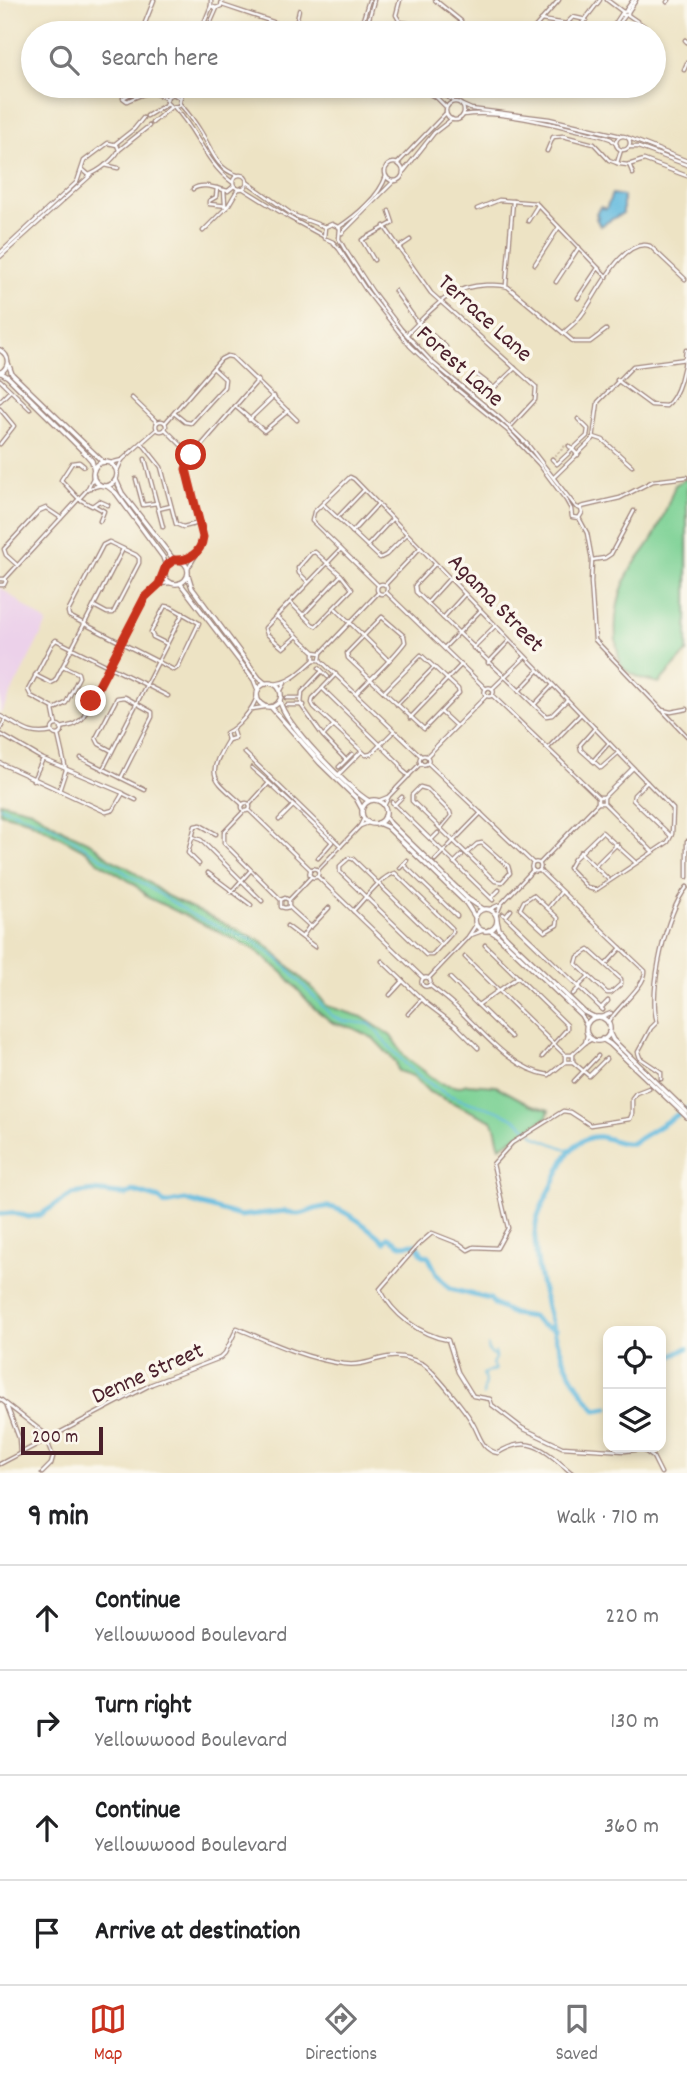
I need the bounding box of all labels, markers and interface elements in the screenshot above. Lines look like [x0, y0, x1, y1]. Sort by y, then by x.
search box [21, 21, 666, 98]
icon: search [45, 41, 83, 79]
text: Search here [101, 41, 219, 78]
street label: Terrace Lane [429, 267, 539, 371]
street label: Forest Lane [407, 318, 511, 416]
route start [175, 439, 206, 470]
street label: Agama Street [439, 547, 551, 661]
route end [75, 685, 106, 716]
map controls [603, 1326, 666, 1452]
button: locate [603, 1326, 666, 1389]
street label: Denne Street [87, 1335, 210, 1415]
button: layers [603, 1389, 666, 1452]
scale bar [21, 1424, 103, 1456]
text: 200 m [32, 1425, 78, 1452]
text: 9 min [28, 1497, 89, 1540]
text: Walk · 710 m [557, 1502, 659, 1535]
text: Continue [95, 1583, 180, 1620]
icon: ahead [28, 1599, 66, 1637]
text: 220 m [605, 1601, 659, 1634]
text: Yellowwood Boulevard [95, 1620, 287, 1653]
text: Turn right [95, 1688, 192, 1725]
icon: right [28, 1704, 66, 1742]
text: 130 m [610, 1706, 659, 1739]
text: Yellowwood Boulevard [95, 1725, 287, 1758]
text: Continue [95, 1793, 180, 1830]
icon: ahead [28, 1809, 66, 1847]
text: 360 m [604, 1811, 659, 1844]
text: Yellowwood Boulevard [95, 1830, 287, 1863]
icon: arrive [28, 1914, 66, 1952]
text: Arrive at destination [95, 1914, 300, 1951]
tab: Map [89, 2000, 127, 2069]
tab: Directions [305, 2000, 377, 2069]
tab: Saved [555, 2000, 598, 2069]

